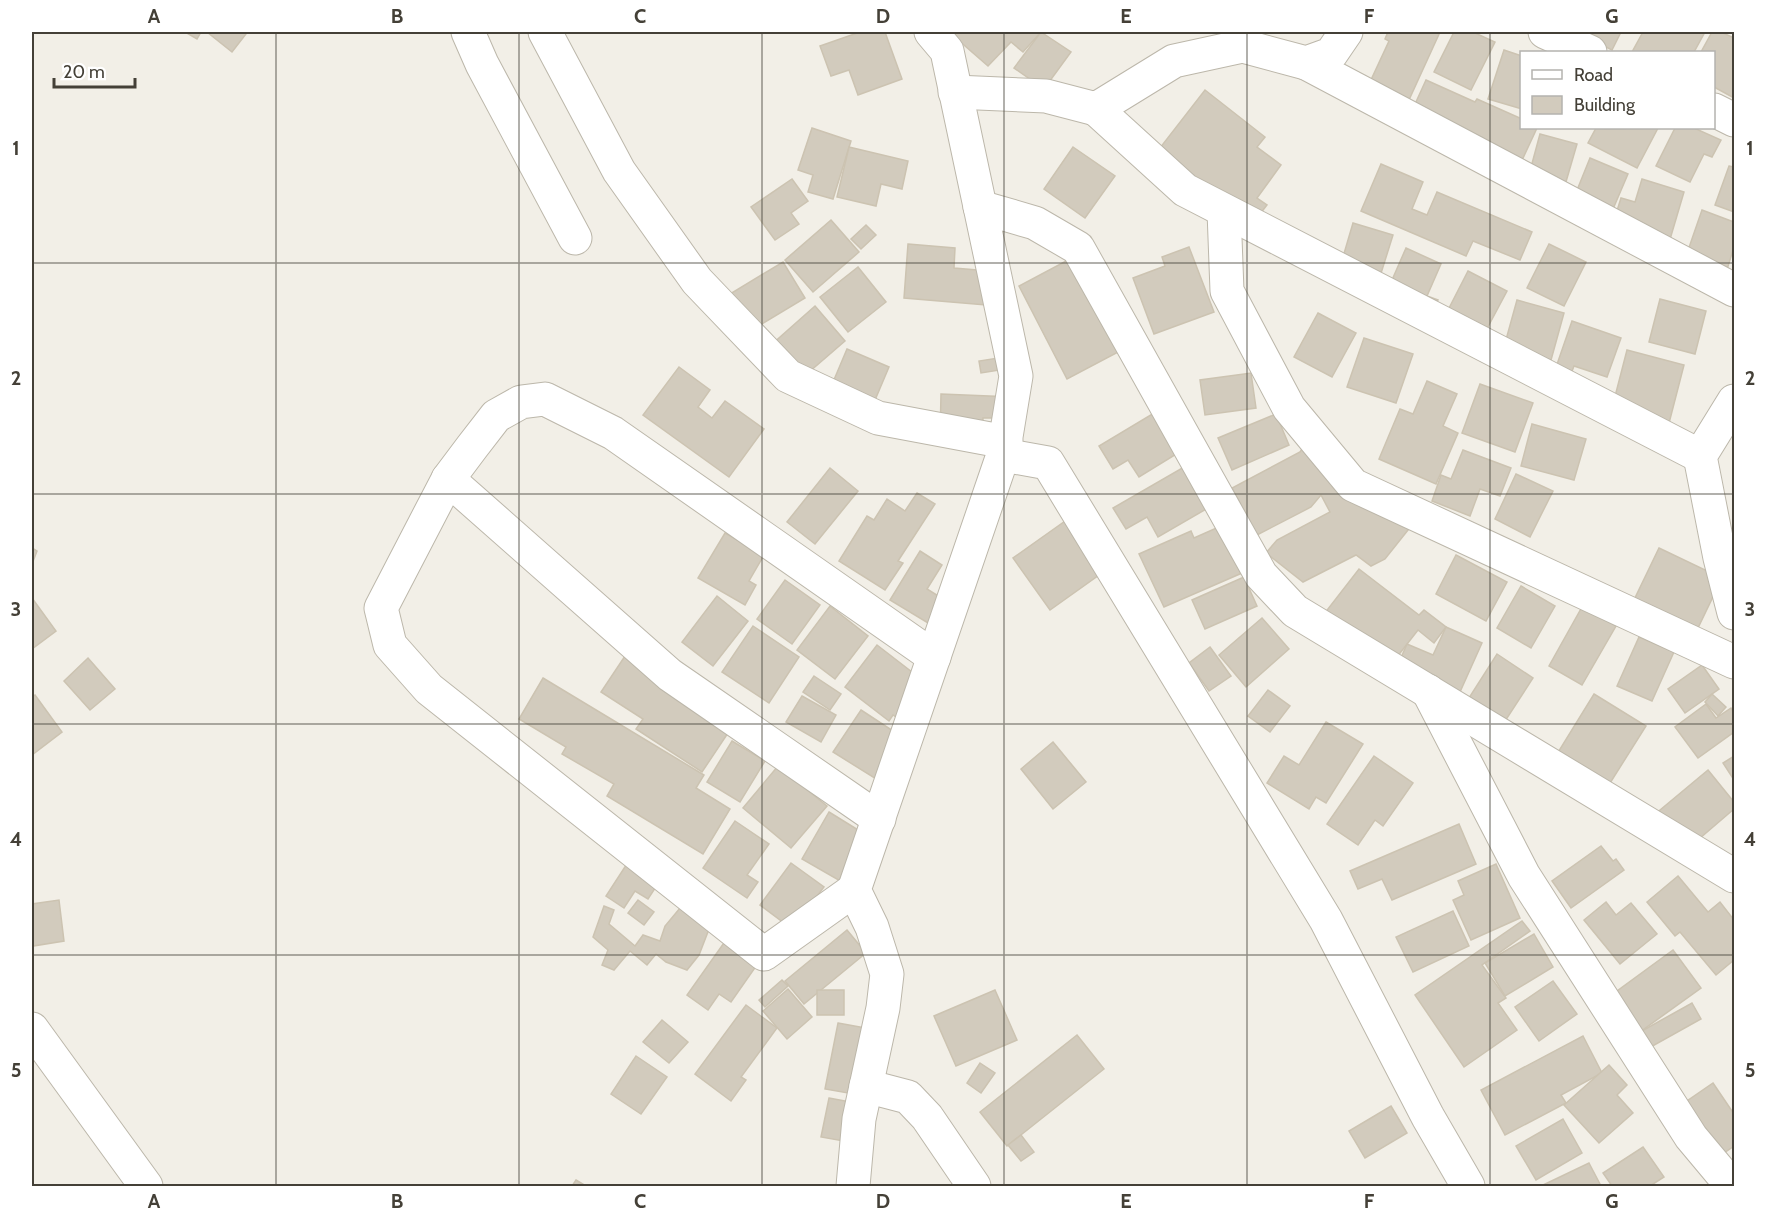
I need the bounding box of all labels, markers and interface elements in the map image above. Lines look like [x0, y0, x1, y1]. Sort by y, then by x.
text: A [148, 4, 161, 28]
text: B [391, 4, 403, 28]
text: C [634, 4, 646, 28]
text: D [876, 4, 890, 28]
text: E [1120, 4, 1132, 28]
text: F [1364, 4, 1375, 28]
text: G [1605, 4, 1619, 28]
scale bar [54, 51, 135, 89]
legend [1520, 51, 1715, 129]
text: 20 m [63, 61, 105, 83]
text: Road [1574, 64, 1613, 86]
text: Building [1574, 94, 1636, 116]
text: 1 [12, 136, 20, 160]
text: 1 [1746, 136, 1754, 160]
text: 2 [11, 366, 21, 390]
text: 2 [1745, 366, 1755, 390]
text: 3 [11, 597, 21, 621]
text: 3 [1745, 597, 1755, 621]
text: 4 [10, 827, 22, 851]
text: 4 [1744, 827, 1756, 851]
text: 5 [11, 1058, 21, 1082]
text: 5 [1745, 1058, 1755, 1082]
text: A [148, 1189, 161, 1213]
text: B [391, 1189, 403, 1213]
text: C [634, 1189, 646, 1213]
text: D [876, 1189, 890, 1213]
text: E [1120, 1189, 1132, 1213]
text: F [1364, 1189, 1375, 1213]
text: G [1605, 1189, 1619, 1213]

